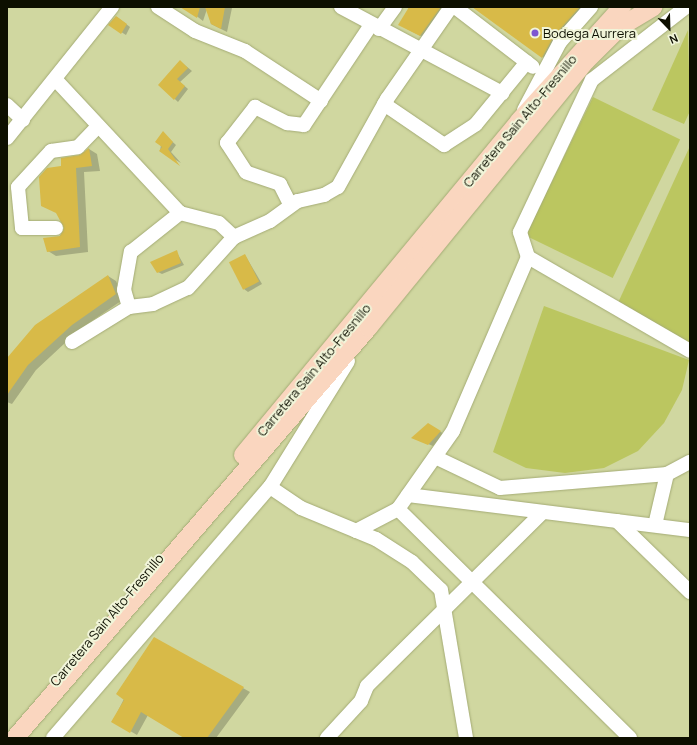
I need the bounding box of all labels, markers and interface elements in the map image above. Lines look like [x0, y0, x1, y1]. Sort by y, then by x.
north arrow [649, 8, 689, 48]
place label: Bodega Aurrera [543, 25, 636, 41]
marker: Bodega Aurrera [530, 28, 540, 38]
text: N [667, 31, 680, 48]
street label: Carretera Sain Alto-Fresnillo [460, 52, 580, 190]
street label: Carretera Sain Alto-Fresnillo [254, 301, 374, 439]
street label: Carretera Sain Alto-Fresnillo [47, 551, 167, 689]

